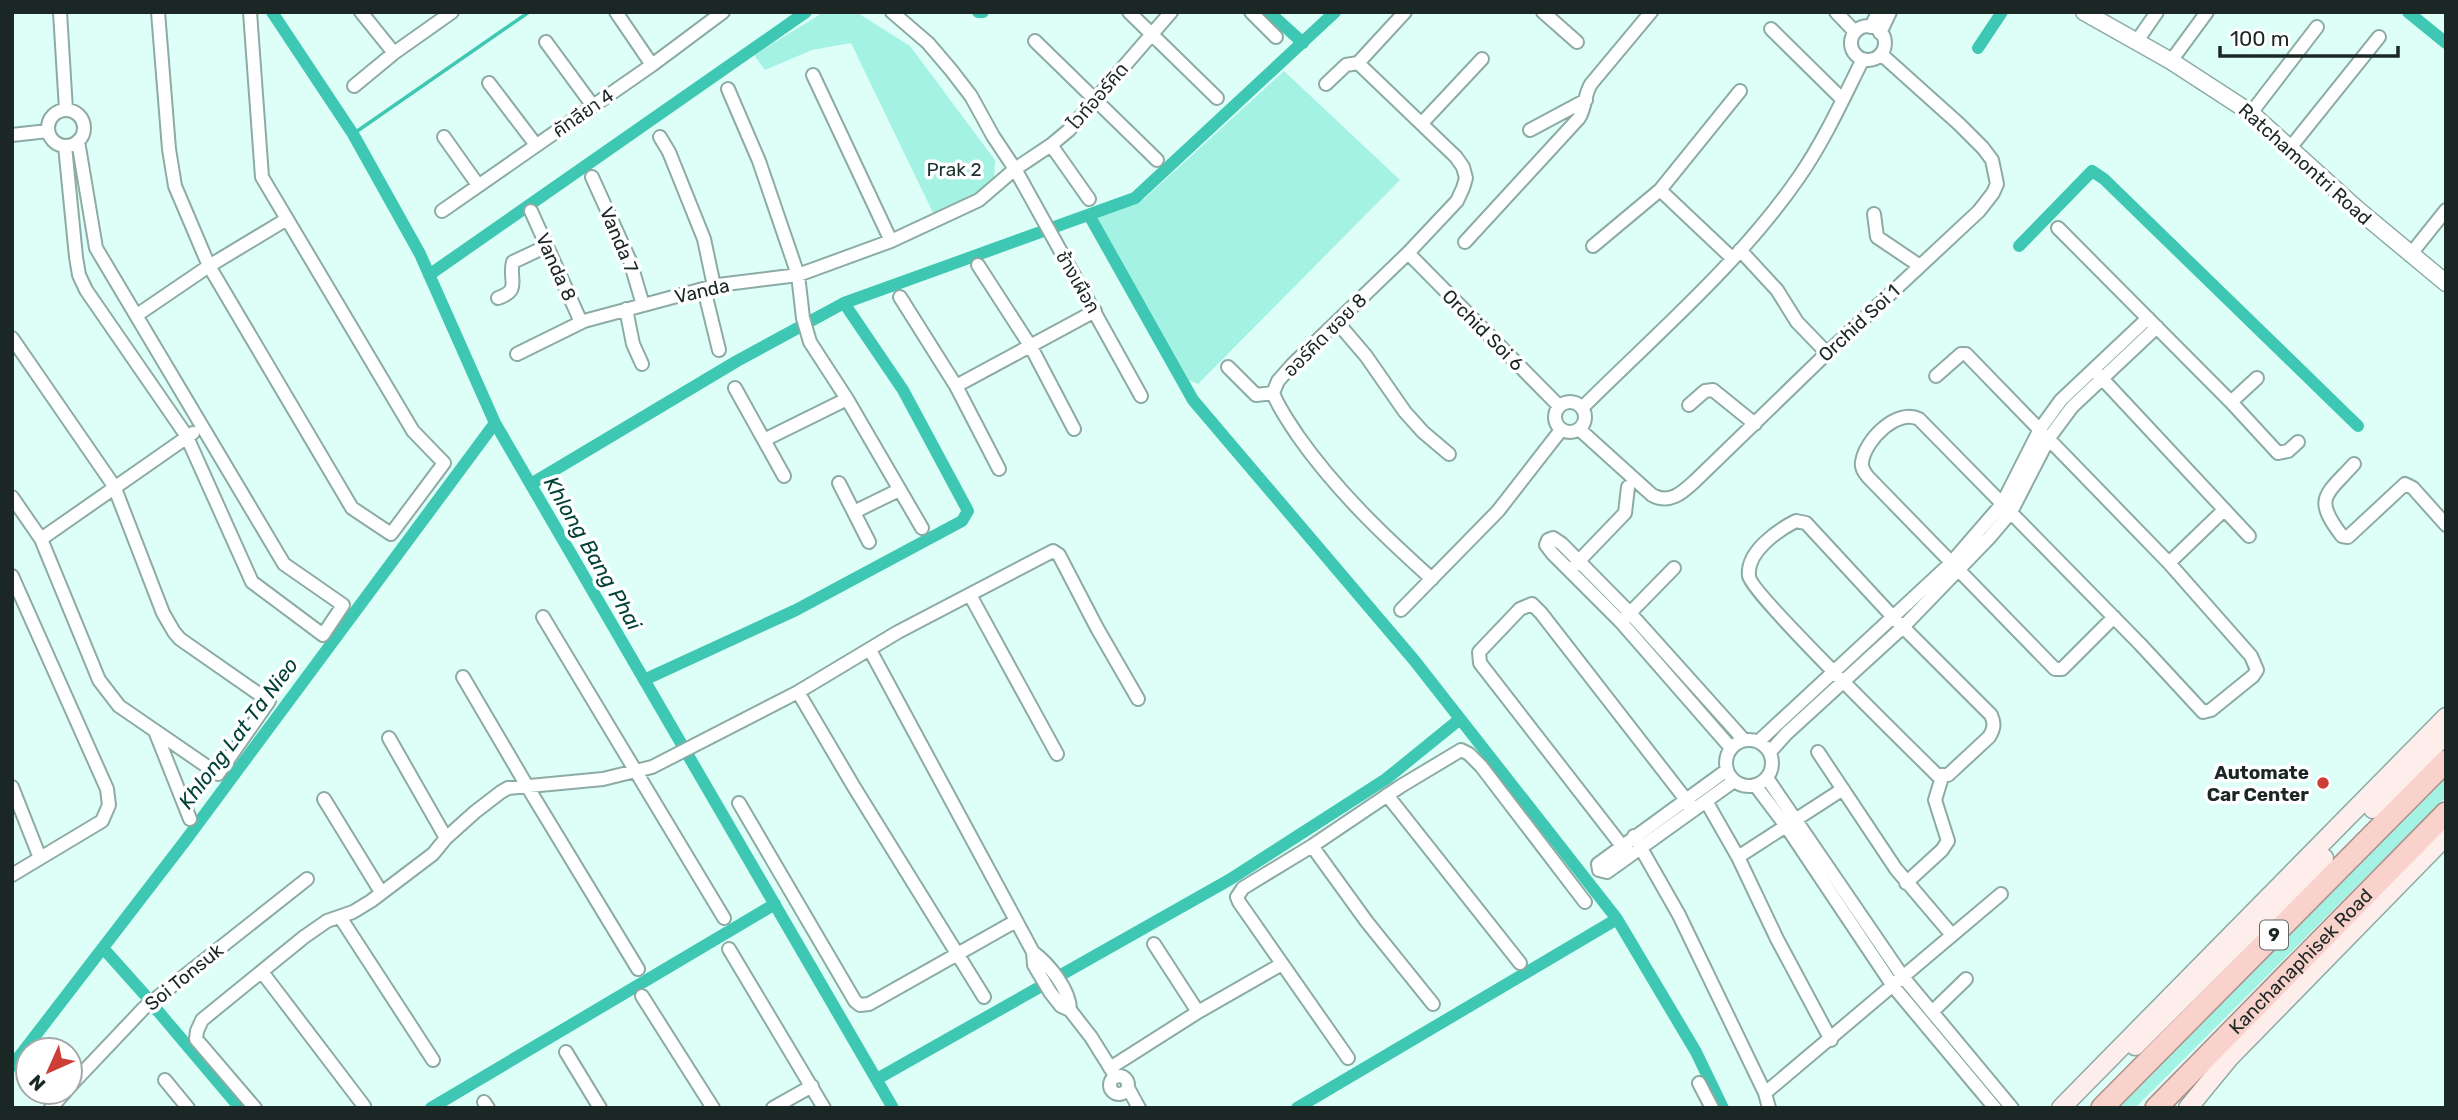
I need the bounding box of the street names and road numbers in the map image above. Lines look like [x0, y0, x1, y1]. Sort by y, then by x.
street label: ไวท์ออร์คิด [1062, 58, 1133, 135]
street label: คัทลียา 4 [548, 84, 618, 142]
street label: Ratchamontri Road [2234, 98, 2376, 230]
street label: Vanda 7 [595, 203, 643, 277]
street label: Vanda 8 [531, 229, 581, 305]
street label: ช้างเผือก [1051, 247, 1105, 317]
street label: Vanda [673, 274, 731, 308]
street label: Orchid Soi 1 [1814, 280, 1904, 366]
street label: Orchid Soi 6 [1437, 284, 1529, 376]
street label: ออร์คิด ซอย 8 [1278, 288, 1372, 382]
street label: Kanchanaphisek Road [2224, 883, 2377, 1039]
road number: 9 [2260, 920, 2288, 950]
street label: Soi Tonsuk [140, 938, 228, 1016]

